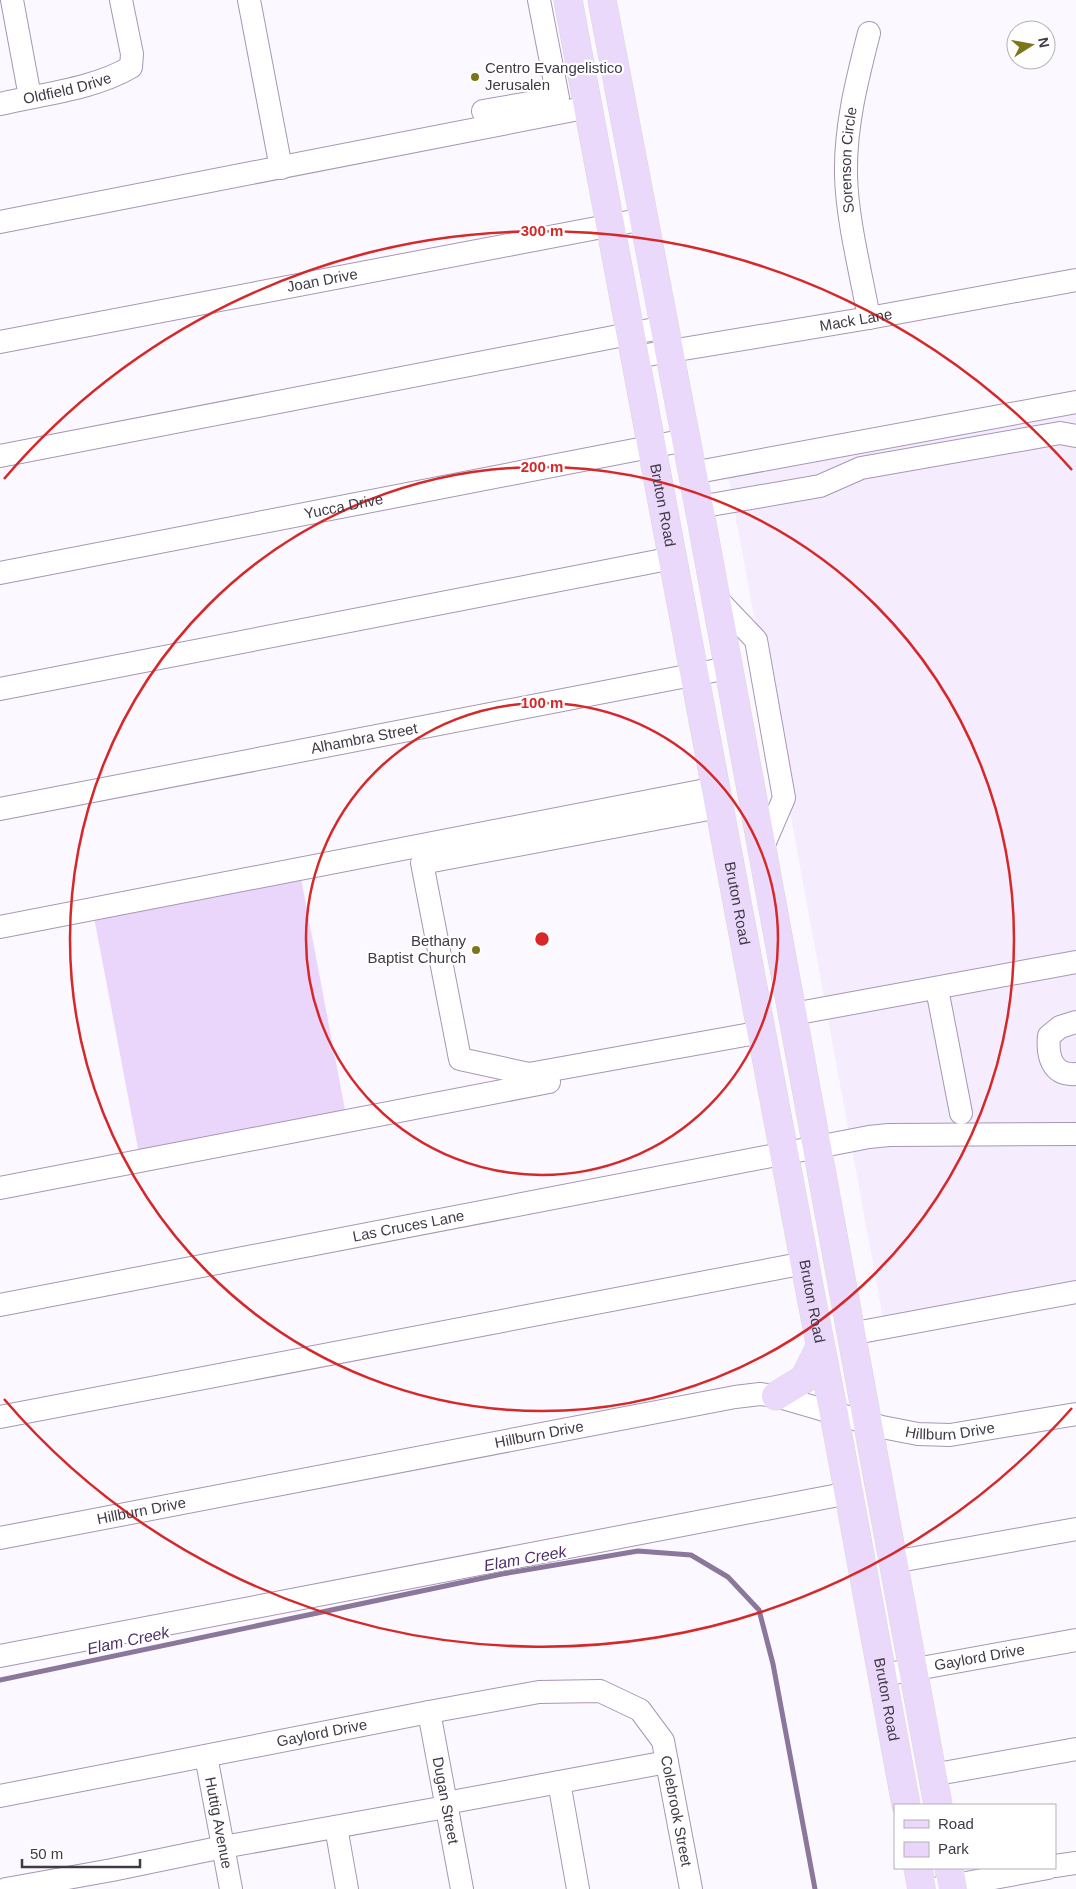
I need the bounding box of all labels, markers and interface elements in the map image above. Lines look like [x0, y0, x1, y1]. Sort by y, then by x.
north arrow [1006, 20, 1056, 70]
text: N [1035, 36, 1053, 49]
place label: Centro Evangelistico Jerusalen [485, 59, 623, 93]
street label: Oldfield Drive [22, 69, 114, 107]
marker: Centro Evangelistico Jerusalen [469, 71, 481, 83]
street label: Sorenson Circle [837, 105, 860, 214]
text: 300 m [521, 222, 563, 239]
street label: Joan Drive [285, 265, 359, 295]
street label: Mack Lane [818, 305, 894, 334]
text: 200 m [521, 458, 563, 475]
street label: Bruton Road [647, 462, 679, 548]
street label: Yucca Drive [303, 490, 384, 522]
text: 100 m [521, 694, 563, 711]
street label: Alhambra Street [309, 719, 420, 757]
street label: Bruton Road [722, 860, 754, 946]
centre of rings [533, 930, 551, 948]
place label: Bethany Baptist Church [368, 932, 466, 966]
marker: Bethany Baptist Church [470, 944, 482, 956]
street label: Las Cruces Lane [351, 1206, 466, 1245]
street label: Bruton Road [796, 1258, 829, 1344]
street label: Hillburn Drive [493, 1417, 585, 1451]
street label: Hillburn Drive [904, 1419, 996, 1443]
street label: Hillburn Drive [95, 1494, 187, 1527]
water label: Elam Creek [482, 1543, 569, 1574]
water label: Elam Creek [85, 1623, 172, 1657]
street label: Gaylord Drive [933, 1640, 1026, 1674]
street label: Bruton Road [871, 1656, 903, 1742]
street label: Gaylord Drive [275, 1715, 368, 1750]
street label: Colebrook Street [658, 1754, 696, 1869]
street label: Dugan Street [430, 1755, 463, 1846]
street label: Huttig Avenue [202, 1775, 236, 1870]
legend [894, 1804, 1056, 1869]
text: Road [938, 1815, 974, 1832]
scale bar [22, 1836, 140, 1868]
text: Park [938, 1840, 969, 1857]
text: 50 m [30, 1845, 63, 1862]

